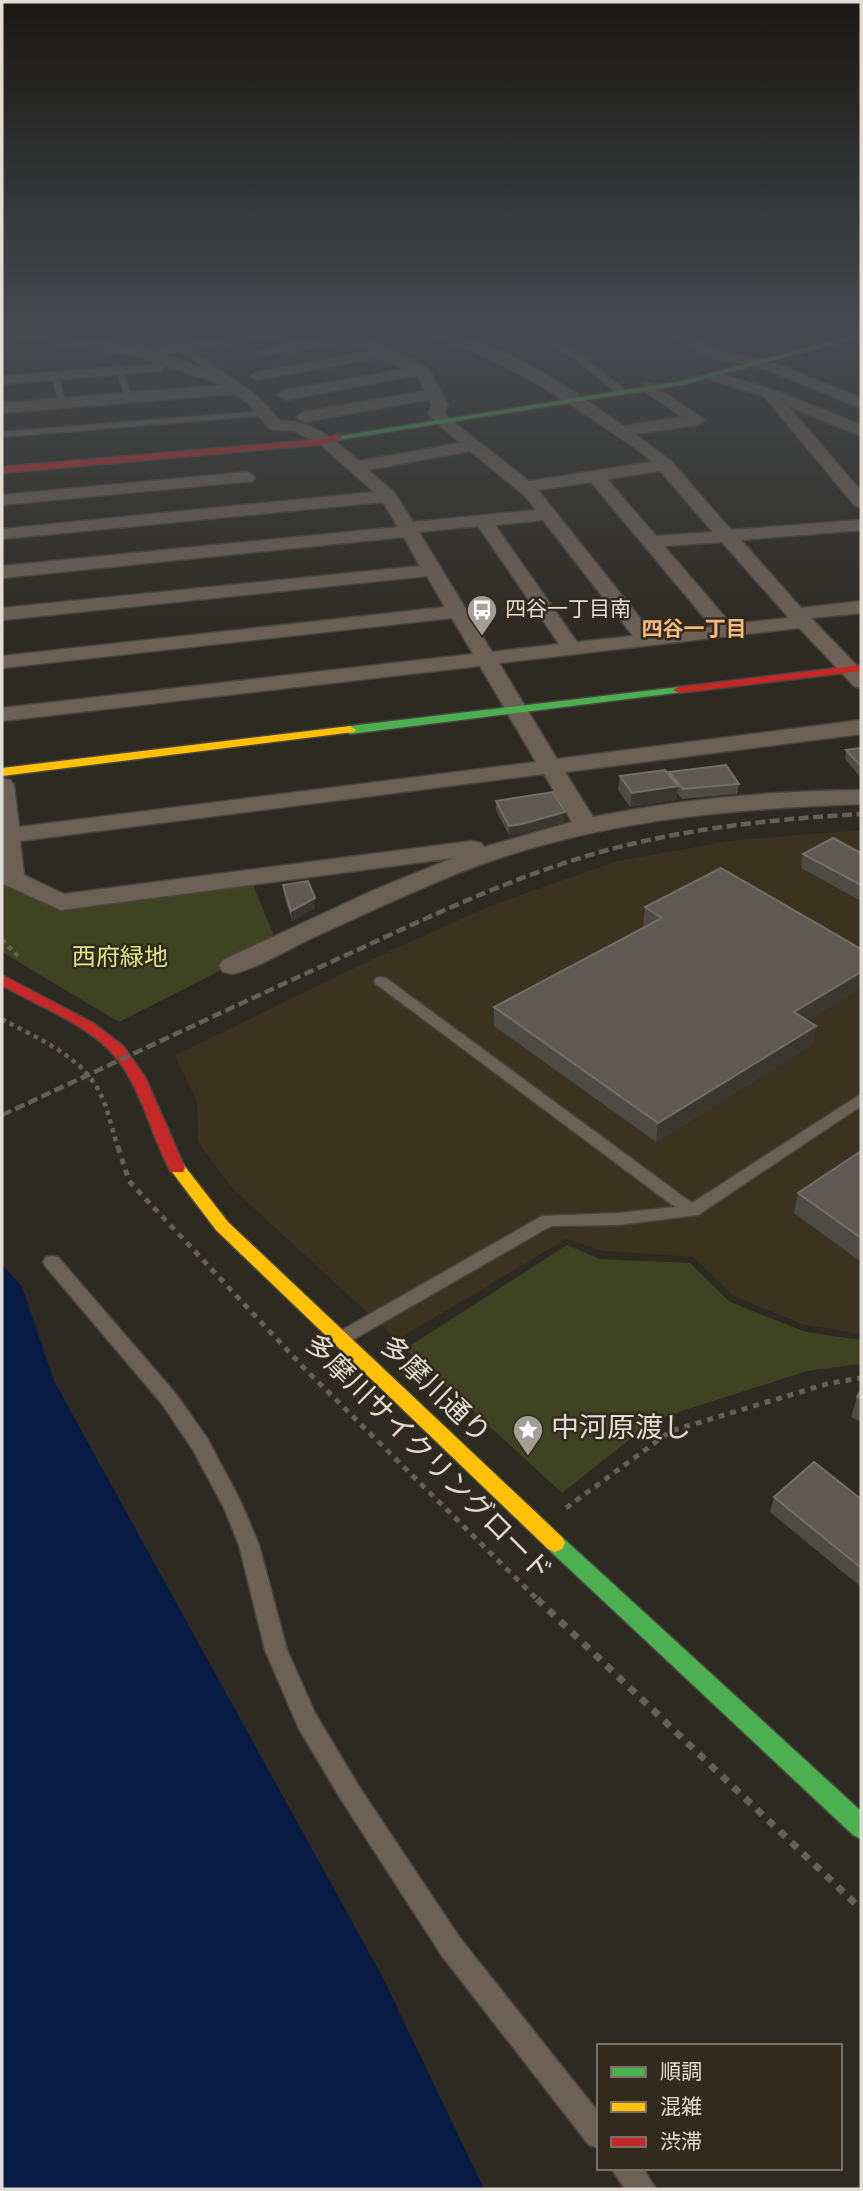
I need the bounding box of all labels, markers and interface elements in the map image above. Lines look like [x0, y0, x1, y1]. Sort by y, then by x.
bus stop icon: 四谷一丁目南 [465, 593, 499, 637]
place label: 四谷一丁目南 [505, 597, 631, 624]
district label: 四谷一丁目 [642, 617, 747, 644]
park label: 西府緑地 [72, 944, 168, 974]
street label: 多摩川サイクリングロード [296, 1328, 558, 1590]
street label: 多摩川通り [371, 1329, 497, 1453]
place label: 中河原渡し [551, 1412, 691, 1448]
place icon: 中河原渡し [511, 1413, 545, 1457]
legend [597, 2044, 842, 2170]
text: 順調 [660, 2060, 702, 2087]
text: 混雑 [660, 2095, 702, 2122]
text: 渋滞 [660, 2130, 702, 2157]

